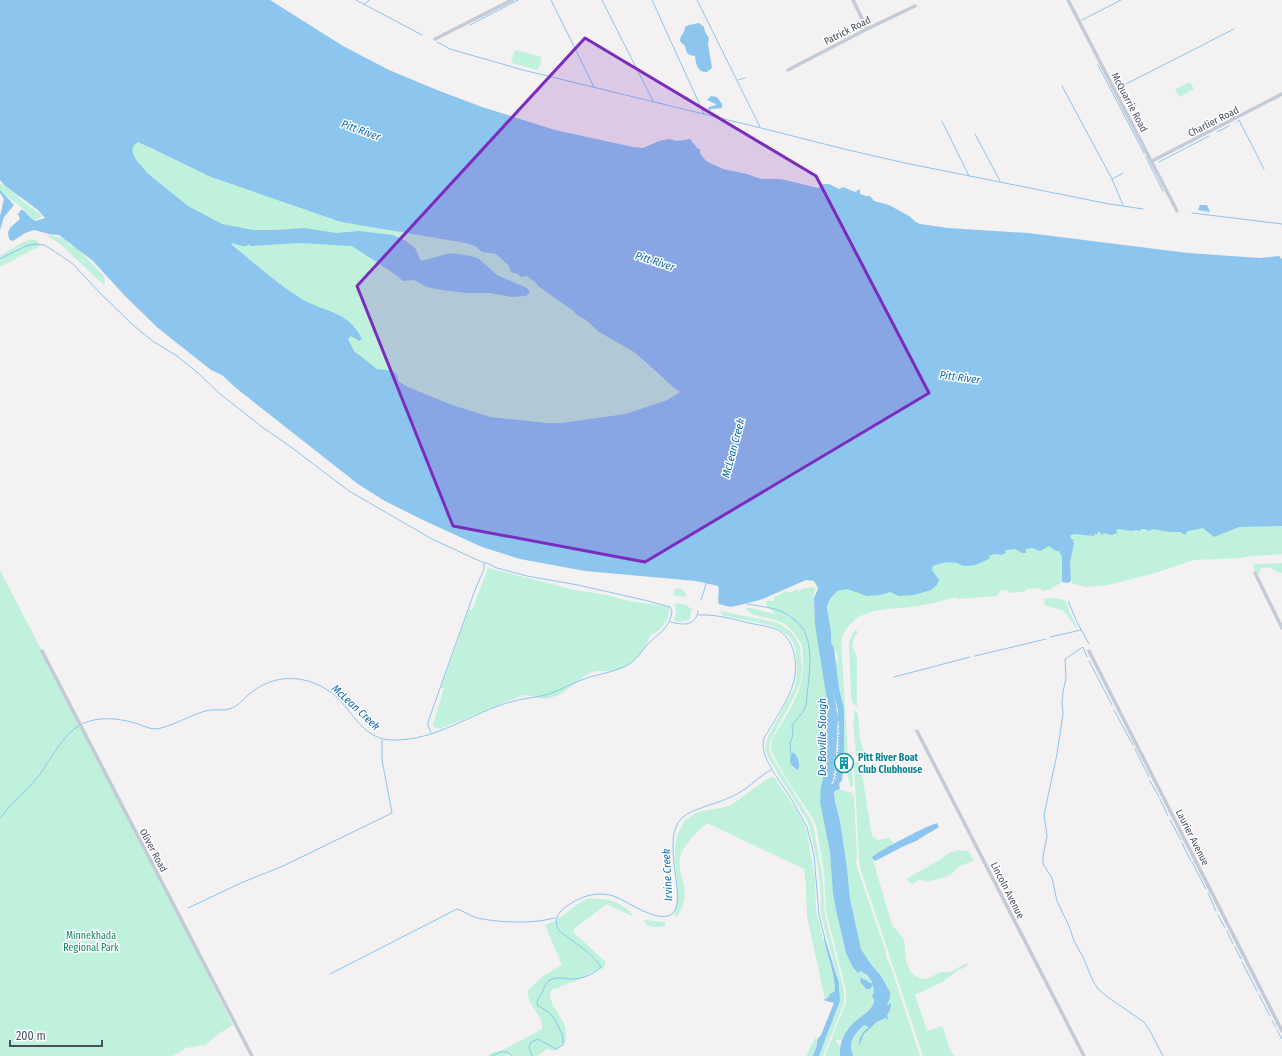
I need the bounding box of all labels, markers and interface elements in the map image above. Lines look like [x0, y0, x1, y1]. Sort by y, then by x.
street label: Patrick Road [822, 14, 873, 48]
street label: McQuarrie Road [1108, 71, 1150, 134]
street label: Charlier Road [1186, 104, 1241, 140]
water label: Pitt River [339, 117, 383, 144]
water label: Pitt River [633, 249, 677, 274]
water label: Pitt River [939, 368, 982, 387]
water label: McLean Creek [719, 416, 748, 479]
water label: McLean Creek [329, 682, 383, 733]
water label: De Boville Slough [816, 698, 829, 776]
building icon: Pitt River Boat Club Clubhouse [833, 752, 855, 774]
place label: Pitt River Boat Club Clubhouse [858, 752, 922, 776]
street label: Laurier Avenue [1173, 807, 1211, 868]
street label: Oliver Road [137, 827, 170, 874]
water label: Irvine Creek [660, 848, 675, 902]
street label: Lincoln Avenue [988, 860, 1027, 921]
park label: Minnekhada Regional Park [63, 930, 119, 954]
scale bar [10, 1022, 102, 1048]
text: 200 m [16, 1029, 46, 1043]

